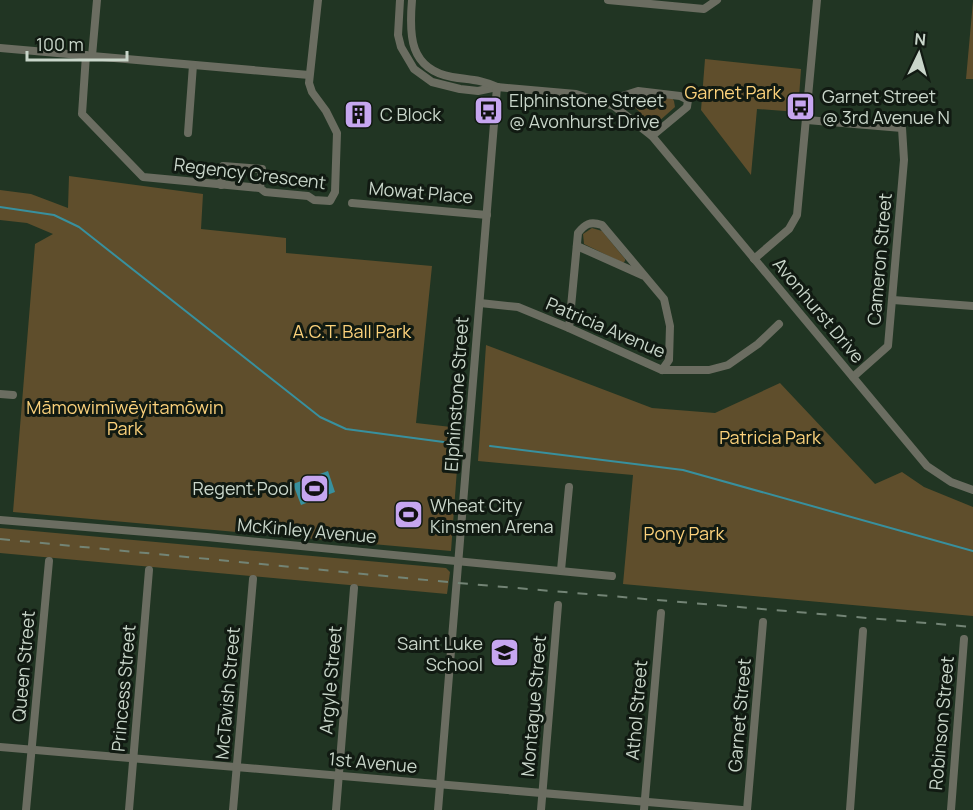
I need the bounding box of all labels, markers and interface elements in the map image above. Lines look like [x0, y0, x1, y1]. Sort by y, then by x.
scale bar [27, 24, 128, 62]
north arrow [889, 24, 949, 84]
text: N [914, 28, 927, 51]
text: 100 m [36, 32, 84, 56]
park label: Garnet Park [684, 80, 783, 104]
place label: Garnet Street @ 3rd Avenue N [822, 84, 950, 129]
place label: Elphinstone Street @ Avonhurst Drive [509, 88, 664, 133]
bus stop icon: Garnet Street @ 3rd Avenue N [785, 90, 817, 122]
bus stop icon: Elphinstone Street @ Avonhurst Drive [472, 94, 504, 126]
building icon: C Block [343, 98, 375, 130]
place label: C Block [380, 102, 442, 126]
street label: Regency Crescent [173, 152, 327, 194]
street label: Mowat Place [368, 175, 474, 209]
street label: Cameron Street [861, 192, 897, 326]
street label: Avonhurst Drive [768, 252, 870, 368]
street label: Patricia Avenue [543, 291, 669, 363]
street label: Elphinstone Street [439, 316, 473, 472]
park label: A.C.T. Ball Park [293, 319, 412, 343]
park label: Māmowimīwēyitamōwin Park [26, 395, 224, 440]
park label: Patricia Park [719, 425, 822, 449]
sports icon: Regent Pool [298, 472, 330, 504]
place label: Regent Pool [192, 476, 293, 500]
place label: Wheat City Kinsmen Arena [430, 493, 553, 538]
sports icon: Wheat City Kinsmen Arena [393, 499, 425, 531]
street label: McKinley Avenue [236, 512, 378, 548]
park label: Pony Park [644, 521, 725, 545]
street label: Queen Street [6, 609, 40, 723]
street label: Princess Street [105, 623, 141, 753]
street label: Argyle Street [313, 625, 347, 735]
street label: McTavish Street [209, 626, 245, 760]
place label: Saint Luke School [397, 631, 483, 676]
street label: Montague Street [515, 634, 551, 778]
school or university icon: Saint Luke School [488, 637, 520, 669]
street label: Robinson Street [923, 655, 959, 791]
street label: Garnet Street [722, 657, 756, 773]
street label: Athol Street [620, 659, 652, 761]
street label: 1st Avenue [328, 746, 418, 778]

